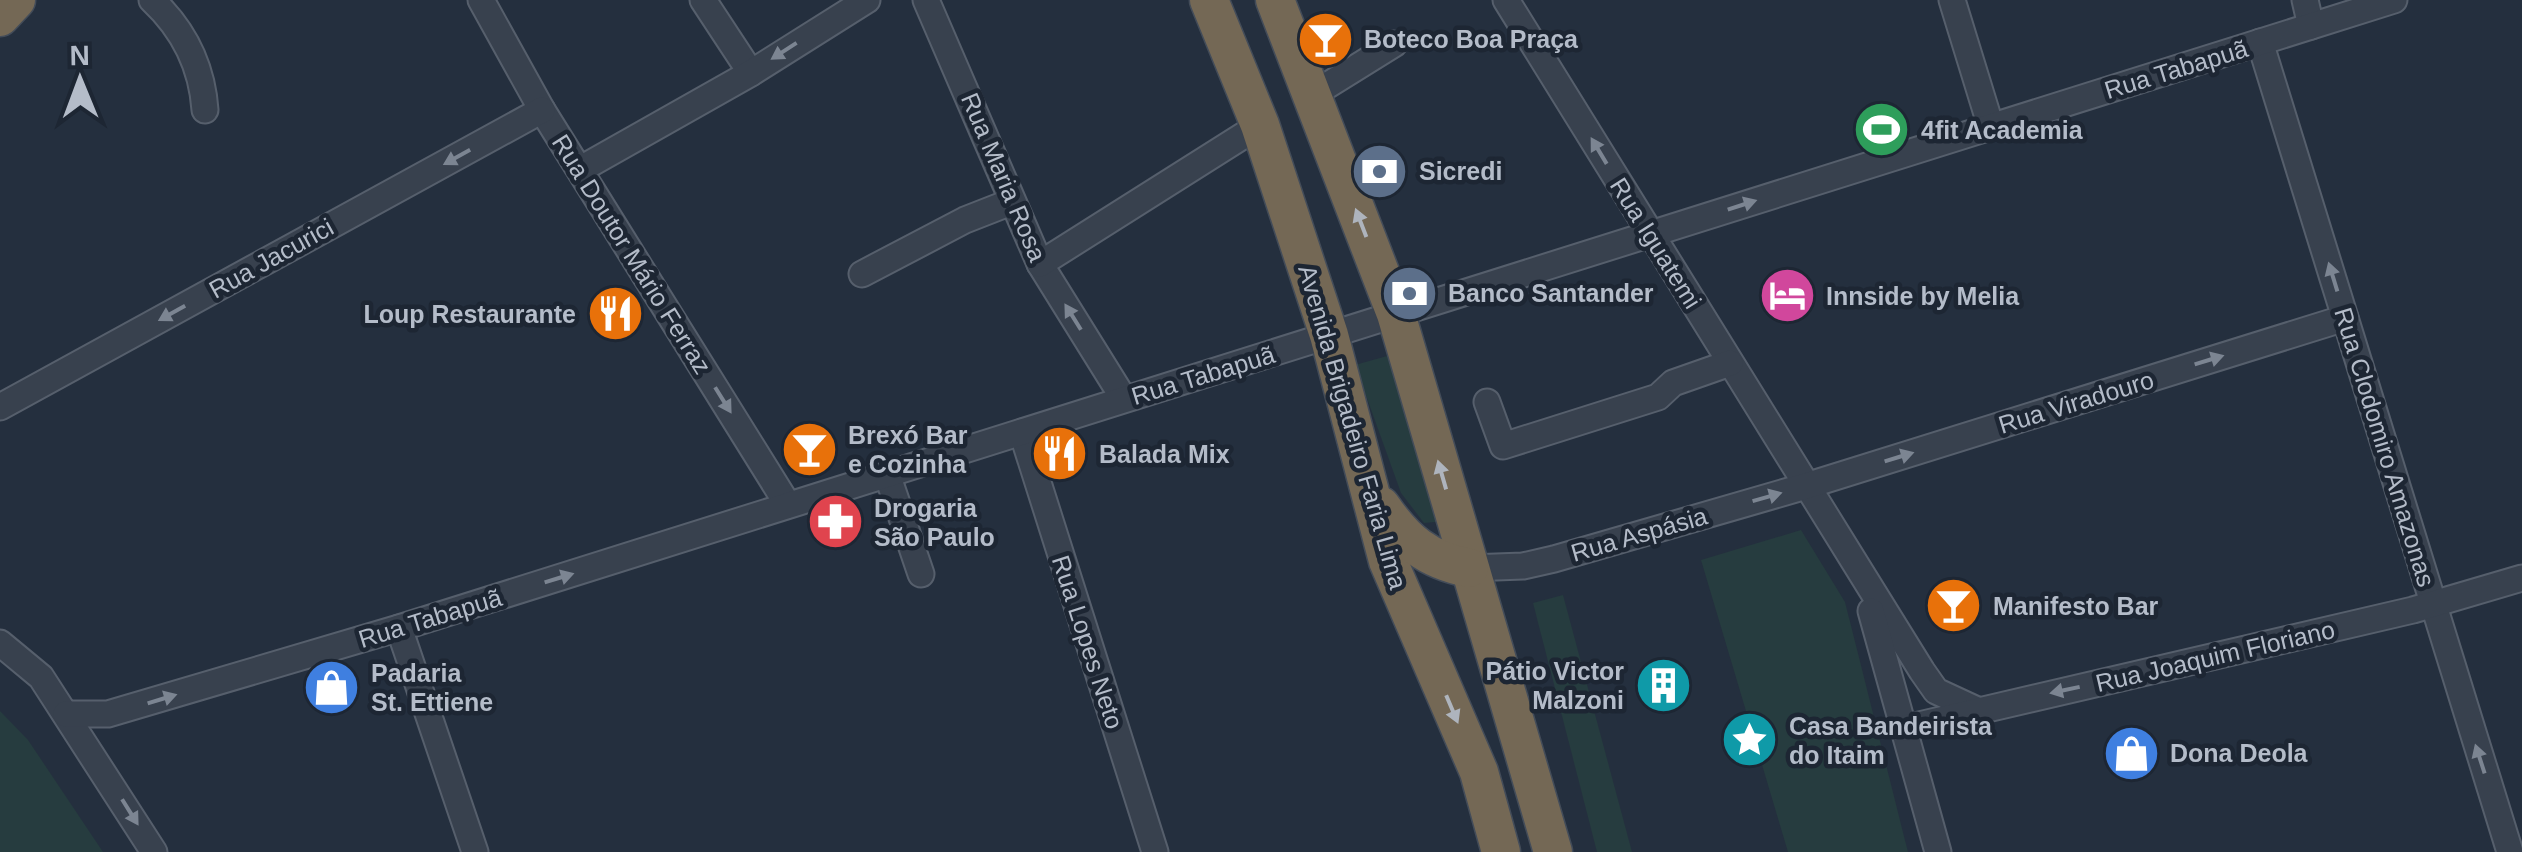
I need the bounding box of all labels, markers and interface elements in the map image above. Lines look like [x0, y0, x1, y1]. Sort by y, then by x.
bar icon: Boteco Boa Praça [1295, 9, 1355, 69]
place label: Boteco Boa Praça [1364, 25, 1579, 53]
north arrow [30, 30, 130, 130]
street label: Rua Tabapuã [2101, 34, 2251, 104]
text: N [69, 40, 90, 71]
one-way arrow [771, 42, 798, 60]
street label: Rua Maria Rosa [956, 88, 1052, 266]
sports icon: 4fit Academia [1852, 100, 1912, 160]
place label: 4fit Academia [1921, 116, 2084, 144]
street label: Rua Doutor Mário Ferraz [547, 129, 717, 379]
one-way arrow [1591, 137, 1608, 165]
bank icon: Sicredi [1350, 141, 1410, 201]
one-way arrow [442, 148, 471, 165]
place label: Sicredi [1419, 157, 1502, 185]
street label: Rua Iguatemi [1605, 173, 1707, 313]
one-way arrow [1727, 197, 1757, 212]
one-way arrow [1353, 208, 1368, 238]
street label: Rua Jacurici [204, 212, 338, 304]
one-way arrow [2325, 261, 2340, 292]
street label: Avenida Brigadeiro Faria Lima [1293, 262, 1413, 592]
bank icon: Banco Santander [1379, 263, 1439, 323]
hotel icon: Innside by Melia [1757, 266, 1817, 326]
place label: Banco Santander [1448, 279, 1654, 307]
place label: Innside by Melia [1826, 282, 2020, 310]
restaurant icon: Loup Restaurante [585, 284, 645, 344]
place label: Loup Restaurante [363, 300, 576, 328]
one-way arrow [1065, 303, 1082, 331]
one-way arrow [157, 304, 186, 321]
street label: Rua Clodomiro Amazonas [2329, 304, 2441, 590]
street label: Rua Tabapuã [1128, 340, 1278, 410]
one-way arrow [2195, 352, 2225, 367]
street label: Rua Viradouro [1995, 365, 2157, 439]
one-way arrow [714, 386, 731, 414]
bar icon: Brexó Bar e Cozinha [779, 419, 839, 479]
place label: Brexó Bar e Cozinha [848, 421, 968, 478]
restaurant icon: Balada Mix [1030, 424, 1090, 484]
place label: Balada Mix [1099, 440, 1230, 468]
one-way arrow [1884, 449, 1915, 464]
one-way arrow [1434, 459, 1449, 489]
one-way arrow [1752, 489, 1783, 504]
pharmacy icon: Drogaria São Paulo [805, 492, 865, 552]
place label: Drogaria São Paulo [874, 494, 995, 551]
street label: Rua Aspásia [1568, 501, 1710, 567]
street label: Rua Lopes Neto [1047, 552, 1129, 732]
one-way arrow [544, 569, 574, 584]
bar icon: Manifesto Bar [1924, 576, 1984, 636]
street label: Rua Tabapuã [355, 583, 505, 653]
place label: Manifesto Bar [1993, 592, 2159, 620]
street label: Rua Joaquim Floriano [2093, 615, 2337, 697]
building icon: Pátio Victor Malzoni [1633, 655, 1693, 715]
shop icon: Padaria St. Ettiene [302, 657, 362, 717]
place label: Pátio Victor Malzoni [1486, 657, 1624, 714]
place label: Padaria St. Ettiene [371, 659, 493, 716]
one-way arrow [2049, 683, 2080, 699]
one-way arrow [147, 691, 177, 706]
one-way arrow [1444, 695, 1460, 724]
place icon: Casa Bandeirista do Itaim [1720, 710, 1780, 770]
place label: Casa Bandeirista do Itaim [1789, 712, 1993, 769]
shop icon: Dona Deola [2101, 723, 2161, 783]
place label: Dona Deola [2170, 739, 2309, 767]
one-way arrow [2471, 744, 2486, 774]
one-way arrow [120, 798, 138, 826]

